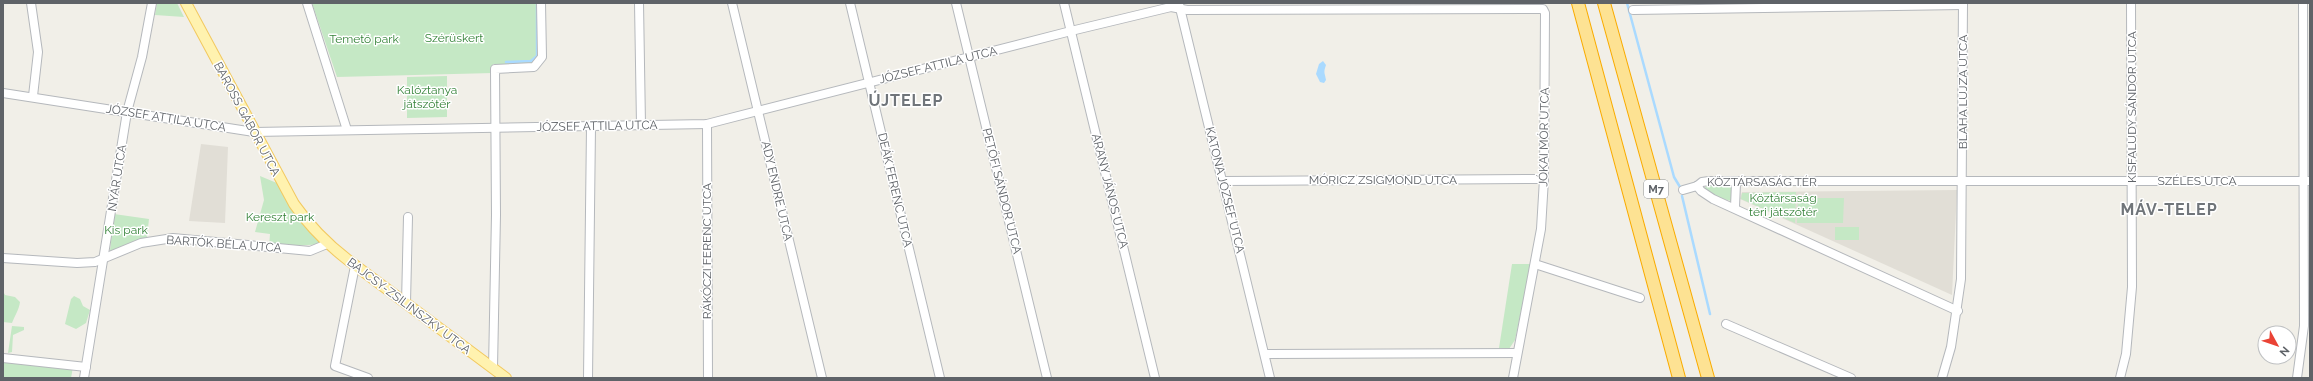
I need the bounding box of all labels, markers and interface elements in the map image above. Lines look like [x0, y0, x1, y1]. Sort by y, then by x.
park label: Szérüskert [425, 31, 483, 45]
street label: KISFALUDY SÁNDOR UTCA [2125, 31, 2139, 183]
park label: Temető park [329, 32, 399, 46]
street label: BLAHA LUJZA UTCA [1956, 35, 1970, 149]
street label: JÓZSEF ATTILA UTCA [877, 44, 999, 86]
street label: BAROSS GÁBOR UTCA [211, 60, 283, 178]
park label: Kalóztanya játszótér [397, 83, 457, 111]
street label: JÓKAI MÓR UTCA [1536, 87, 1552, 187]
district label: ÚJTELEP [869, 90, 943, 110]
street label: JÓZSEF ATTILA UTCA [105, 102, 227, 134]
street label: JÓZSEF ATTILA UTCA [536, 118, 658, 134]
street label: KATONA JÓZSEF UTCA [1203, 125, 1247, 255]
street label: PETŐFI SÁNDOR UTCA [980, 127, 1024, 255]
street label: DEÁK FERENC UTCA [875, 131, 915, 249]
street label: ARANY JÁNOS UTCA [1089, 132, 1131, 250]
street label: ADY ENDRE UTCA [759, 140, 795, 242]
street label: NYÁR UTCA [105, 144, 129, 212]
street label: MÓRICZ ZSIGMOND UTCA [1309, 173, 1457, 187]
street label: SZÉLES UTCA [2157, 174, 2237, 188]
street label: KÖZTÁRSASÁG TÉR [1707, 175, 1817, 189]
road number: M7 [1644, 180, 1668, 198]
street label: RÁKÓCZI FERENC UTCA [700, 183, 714, 319]
park label: Köztársaság téri játszótér [1749, 191, 1818, 219]
district label: MÁV-TELEP [2120, 199, 2218, 219]
park label: Kereszt park [246, 210, 315, 224]
park label: Kis park [104, 223, 148, 237]
street label: BARTÓK BÉLA UTCA [166, 233, 282, 255]
street label: BAJCSY-ZSILINSZKY UTCA [344, 255, 474, 357]
north arrow [2257, 325, 2297, 365]
text: N [2277, 344, 2292, 359]

